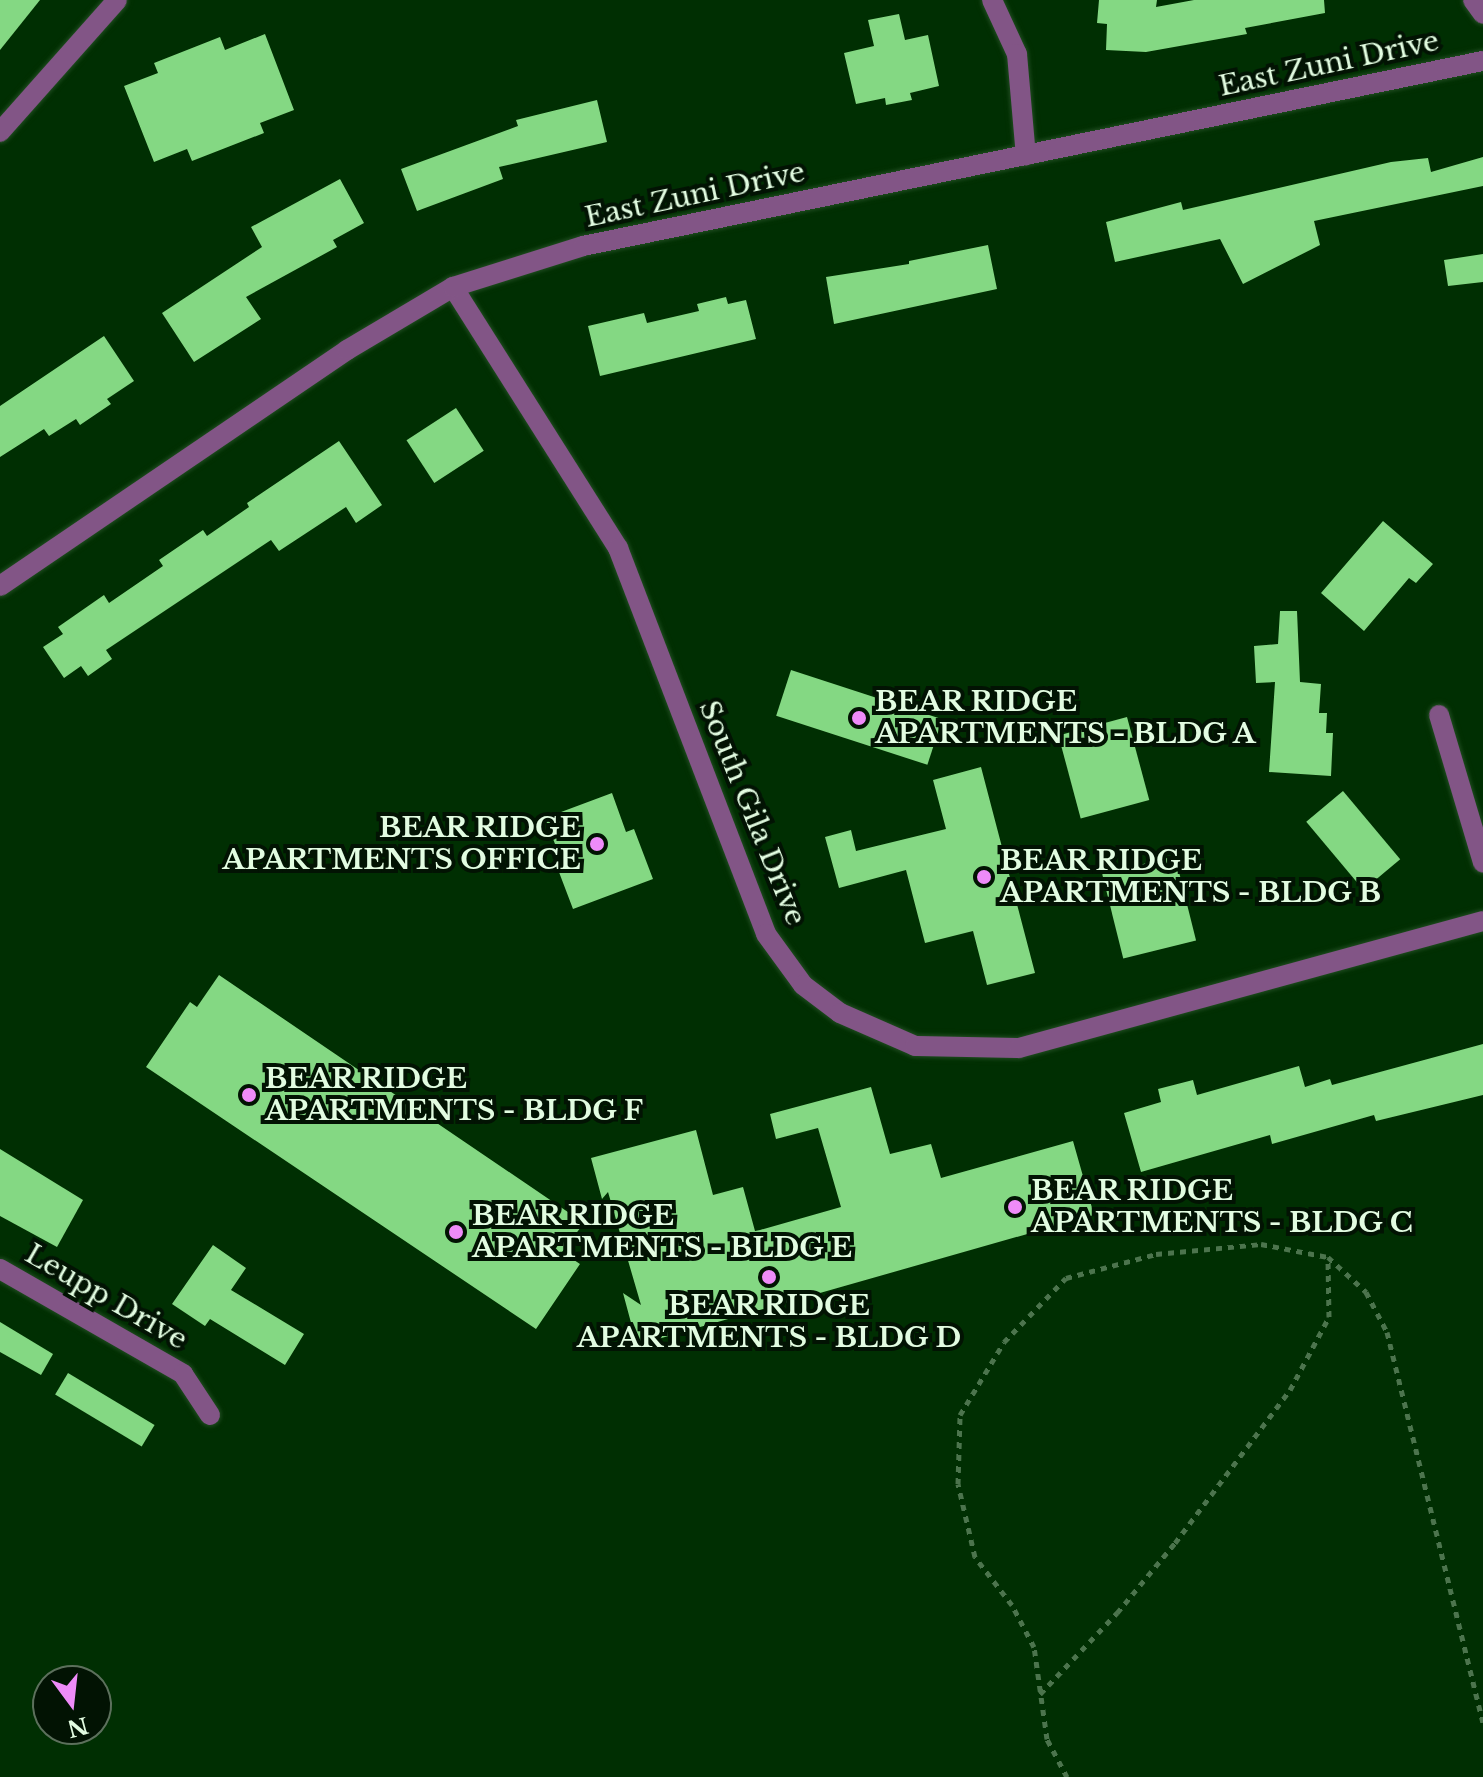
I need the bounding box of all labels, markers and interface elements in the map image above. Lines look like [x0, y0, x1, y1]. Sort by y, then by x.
street label: East Zuni Drive [1216, 24, 1442, 104]
street label: East Zuni Drive [582, 155, 808, 235]
place label: BEAR RIDGE APARTMENTS - BLDG A [875, 685, 1257, 751]
street label: South Gila Drive [692, 696, 812, 930]
marker: BEAR RIDGE APARTMENTS - BLDG A [850, 709, 868, 727]
place label: BEAR RIDGE APARTMENTS OFFICE [222, 811, 581, 877]
marker: BEAR RIDGE APARTMENTS OFFICE [588, 835, 606, 853]
place label: BEAR RIDGE APARTMENTS - BLDG B [1000, 844, 1382, 910]
marker: BEAR RIDGE APARTMENTS - BLDG B [975, 868, 993, 886]
place label: BEAR RIDGE APARTMENTS - BLDG F [265, 1062, 644, 1128]
marker: BEAR RIDGE APARTMENTS - BLDG F [240, 1086, 258, 1104]
place label: BEAR RIDGE APARTMENTS - BLDG C [1031, 1174, 1413, 1240]
marker: BEAR RIDGE APARTMENTS - BLDG C [1006, 1198, 1024, 1216]
place label: BEAR RIDGE APARTMENTS - BLDG E [472, 1199, 853, 1265]
marker: BEAR RIDGE APARTMENTS - BLDG E [447, 1223, 465, 1241]
street label: Leupp Drive [19, 1237, 193, 1357]
marker: BEAR RIDGE APARTMENTS - BLDG D [760, 1268, 778, 1286]
place label: BEAR RIDGE APARTMENTS - BLDG D [577, 1289, 961, 1355]
north arrow [32, 1665, 112, 1745]
text: N [64, 1711, 91, 1742]

